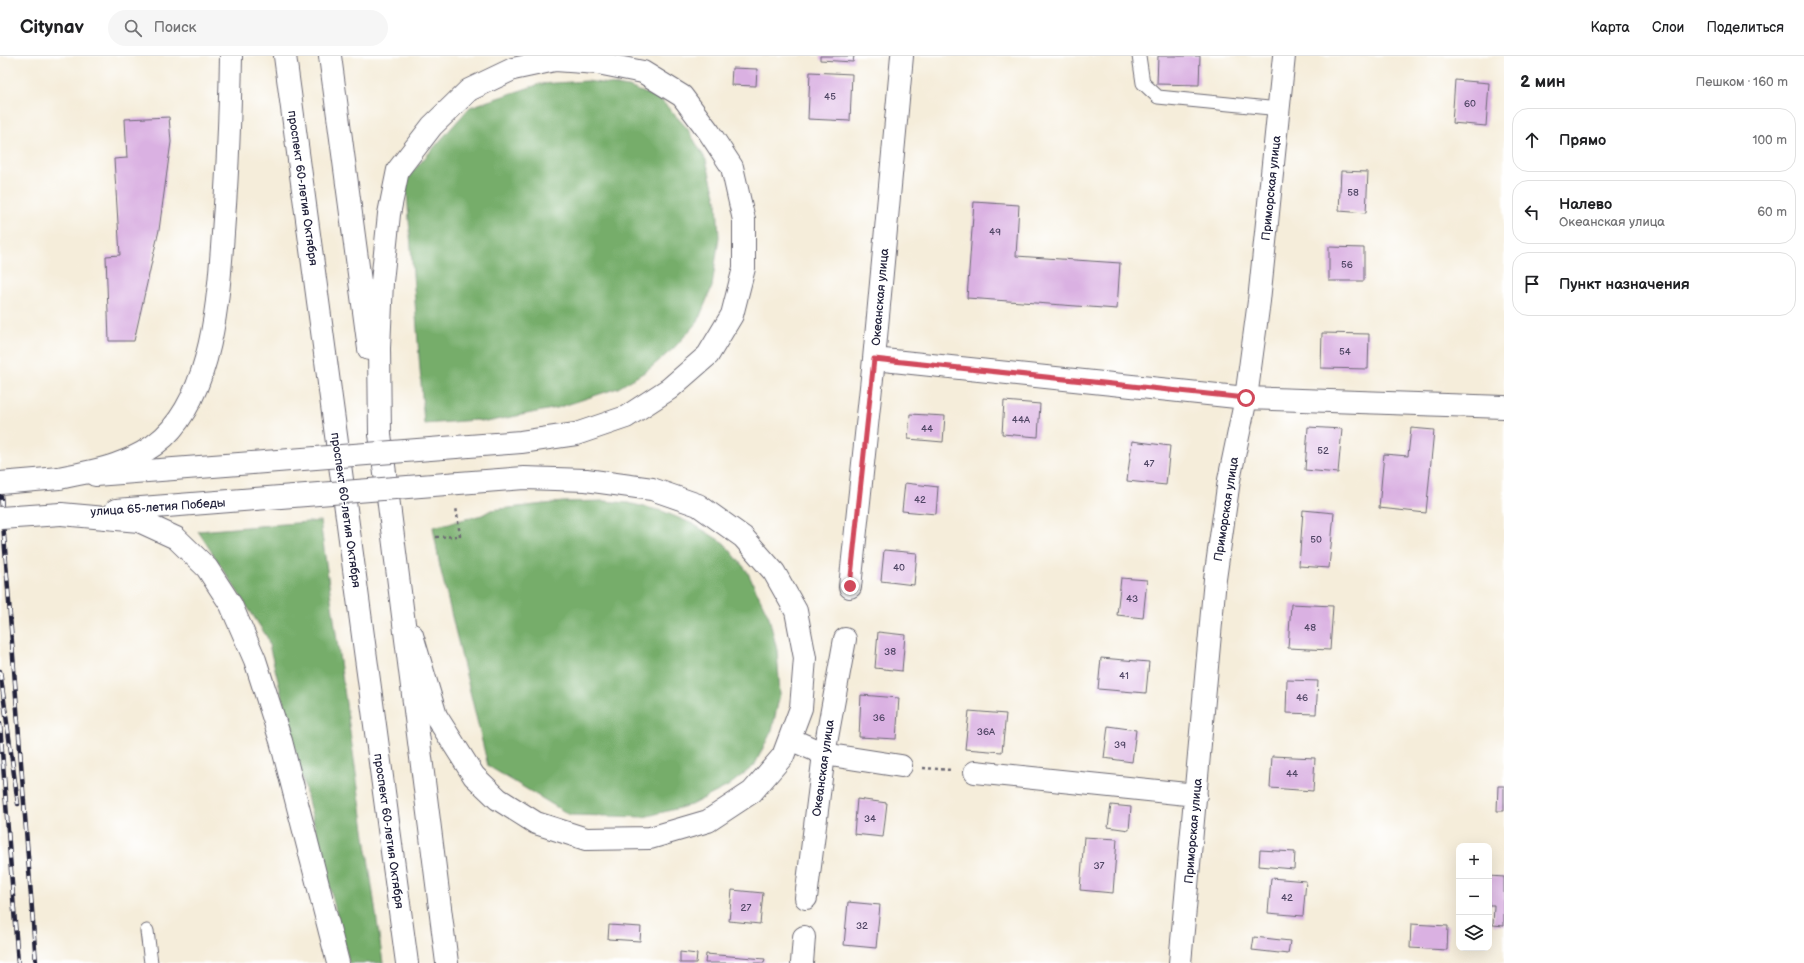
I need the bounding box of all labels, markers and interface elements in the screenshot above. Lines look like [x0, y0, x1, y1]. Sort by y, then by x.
search box [108, 10, 388, 46]
text: Citynav [20, 16, 84, 39]
icon: search [122, 17, 144, 39]
text: Поиск [154, 18, 197, 37]
text: Карта [1590, 19, 1630, 36]
text: Слои [1652, 19, 1684, 36]
text: Поделиться [1706, 19, 1784, 36]
text: 2 мин [1520, 72, 1566, 92]
text: Пешком · 160 m [1696, 74, 1788, 90]
house number: 45 [824, 91, 836, 103]
house number: 60 [1464, 98, 1476, 110]
street label: проспект 60-летия Октября [284, 110, 321, 267]
icon: ahead [1521, 129, 1543, 151]
text: Прямо [1559, 131, 1606, 150]
text: 100 m [1752, 132, 1787, 148]
street label: Приморская улица [1259, 135, 1284, 241]
house number: 58 [1347, 187, 1359, 199]
text: Налево [1559, 195, 1612, 214]
icon: left [1521, 201, 1543, 223]
text: 60 m [1757, 204, 1787, 220]
text: Океанская улица [1559, 214, 1665, 230]
house number: 49 [989, 226, 1001, 238]
street label: Океанская улица [869, 248, 892, 346]
house number: 56 [1341, 259, 1353, 271]
icon: arrive [1521, 273, 1543, 295]
text: Пункт назначения [1559, 275, 1690, 294]
house number: 54 [1339, 346, 1351, 358]
route start [1237, 389, 1255, 407]
house number: 44А [1012, 414, 1031, 426]
house number: 44 [921, 423, 933, 435]
street label: проспект 60-летия Октября [327, 432, 364, 589]
house number: 52 [1317, 445, 1329, 457]
street label: Приморская улица [1211, 456, 1242, 562]
house number: 47 [1143, 458, 1155, 470]
house number: 42 [914, 494, 926, 506]
street label: улица 65-летия Победы [90, 495, 226, 520]
house number: 50 [1310, 534, 1322, 546]
house number: 40 [893, 562, 905, 574]
route end [841, 577, 859, 595]
house number: 43 [1126, 593, 1138, 605]
house number: 48 [1304, 622, 1316, 634]
house number: 38 [884, 646, 896, 658]
house number: 41 [1119, 670, 1129, 682]
house number: 46 [1296, 692, 1308, 704]
house number: 36 [873, 712, 885, 724]
street label: Океанская улица [809, 719, 838, 818]
house number: 36А [977, 726, 996, 738]
house number: 39 [1114, 739, 1126, 751]
street label: проспект 60-летия Октября [370, 753, 407, 910]
house number: 44 [1286, 768, 1298, 780]
street label: Приморская улица [1181, 778, 1206, 884]
house number: 34 [864, 813, 876, 825]
map controls [1456, 843, 1492, 951]
button: + [1456, 843, 1492, 879]
house number: 37 [1093, 860, 1105, 872]
button: − [1456, 879, 1492, 915]
house number: 42 [1281, 892, 1293, 904]
house number: 27 [741, 902, 751, 914]
button: layers [1456, 915, 1492, 951]
house number: 32 [856, 920, 868, 932]

